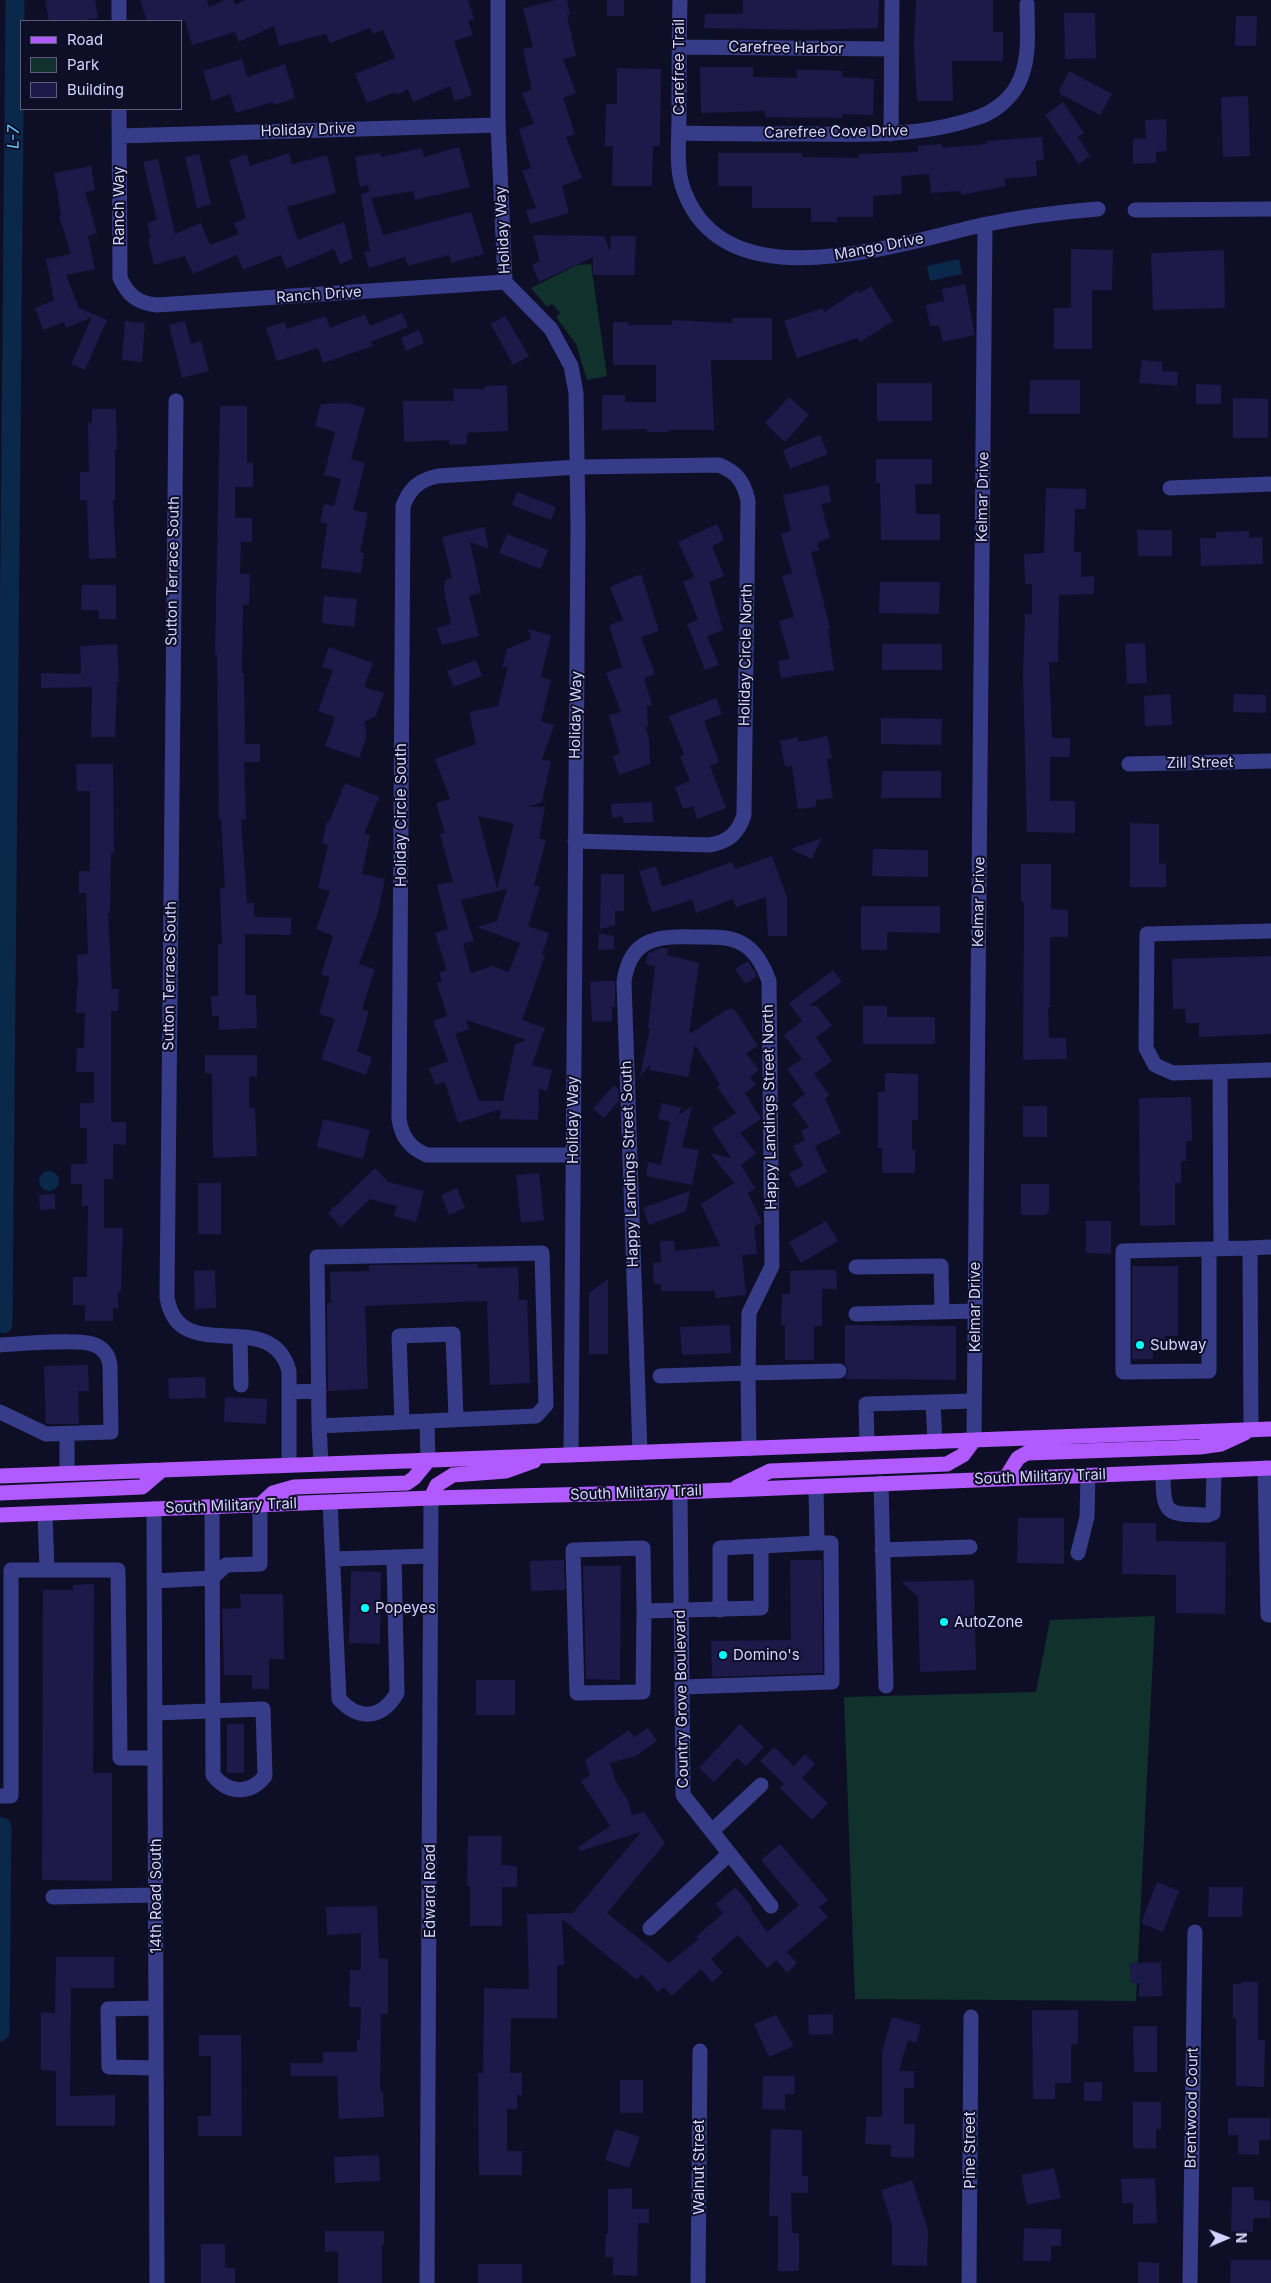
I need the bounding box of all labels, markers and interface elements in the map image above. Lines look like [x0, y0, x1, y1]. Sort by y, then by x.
street label: Carefree Trail [670, 19, 688, 115]
legend [20, 20, 182, 110]
text: Road [67, 30, 103, 49]
street label: Carefree Harbor [728, 38, 844, 58]
text: Park [67, 55, 99, 74]
text: Building [67, 80, 124, 99]
street label: Holiday Drive [260, 119, 356, 141]
street label: Carefree Cove Drive [764, 122, 908, 142]
water label: L-7 [4, 125, 24, 149]
street label: Ranch Way [110, 166, 128, 246]
street label: Holiday Way [492, 186, 514, 274]
street label: Mango Drive [833, 230, 925, 264]
street label: Ranch Drive [276, 283, 362, 307]
street label: Kelmar Drive [973, 452, 993, 542]
street label: Sutton Terrace South [163, 496, 183, 646]
street label: Holiday Circle North [736, 584, 756, 726]
street label: Holiday Way [566, 671, 586, 759]
street label: Holiday Circle South [392, 743, 410, 887]
street label: Zill Street [1166, 753, 1234, 773]
street label: Kelmar Drive [969, 857, 989, 947]
street label: Sutton Terrace South [160, 901, 180, 1051]
street label: Happy Landings Street North [759, 1004, 781, 1210]
street label: Happy Landings Street South [617, 1060, 643, 1268]
street label: Holiday Way [564, 1076, 582, 1164]
street label: Kelmar Drive [966, 1262, 984, 1352]
place label: Subway [1150, 1336, 1206, 1354]
marker: Subway [1134, 1339, 1146, 1351]
street label: South Military Trail [974, 1466, 1106, 1488]
street label: South Military Trail [570, 1482, 702, 1504]
street label: South Military Trail [165, 1495, 297, 1517]
place label: Popeyes [375, 1599, 436, 1617]
marker: Popeyes [359, 1602, 371, 1614]
street label: Country Grove Boulevard [671, 1610, 693, 1788]
place label: AutoZone [954, 1613, 1023, 1631]
marker: AutoZone [938, 1616, 950, 1628]
place label: Domino's [733, 1646, 800, 1664]
marker: Domino's [717, 1649, 729, 1661]
street label: 14th Road South [147, 1838, 165, 1954]
street label: Edward Road [421, 1844, 439, 1938]
street label: Brentwood Court [1182, 2047, 1202, 2169]
street label: Pine Street [961, 2111, 979, 2189]
street label: Walnut Street [690, 2119, 708, 2215]
north arrow [1201, 2213, 1251, 2263]
text: N [1233, 2232, 1250, 2243]

